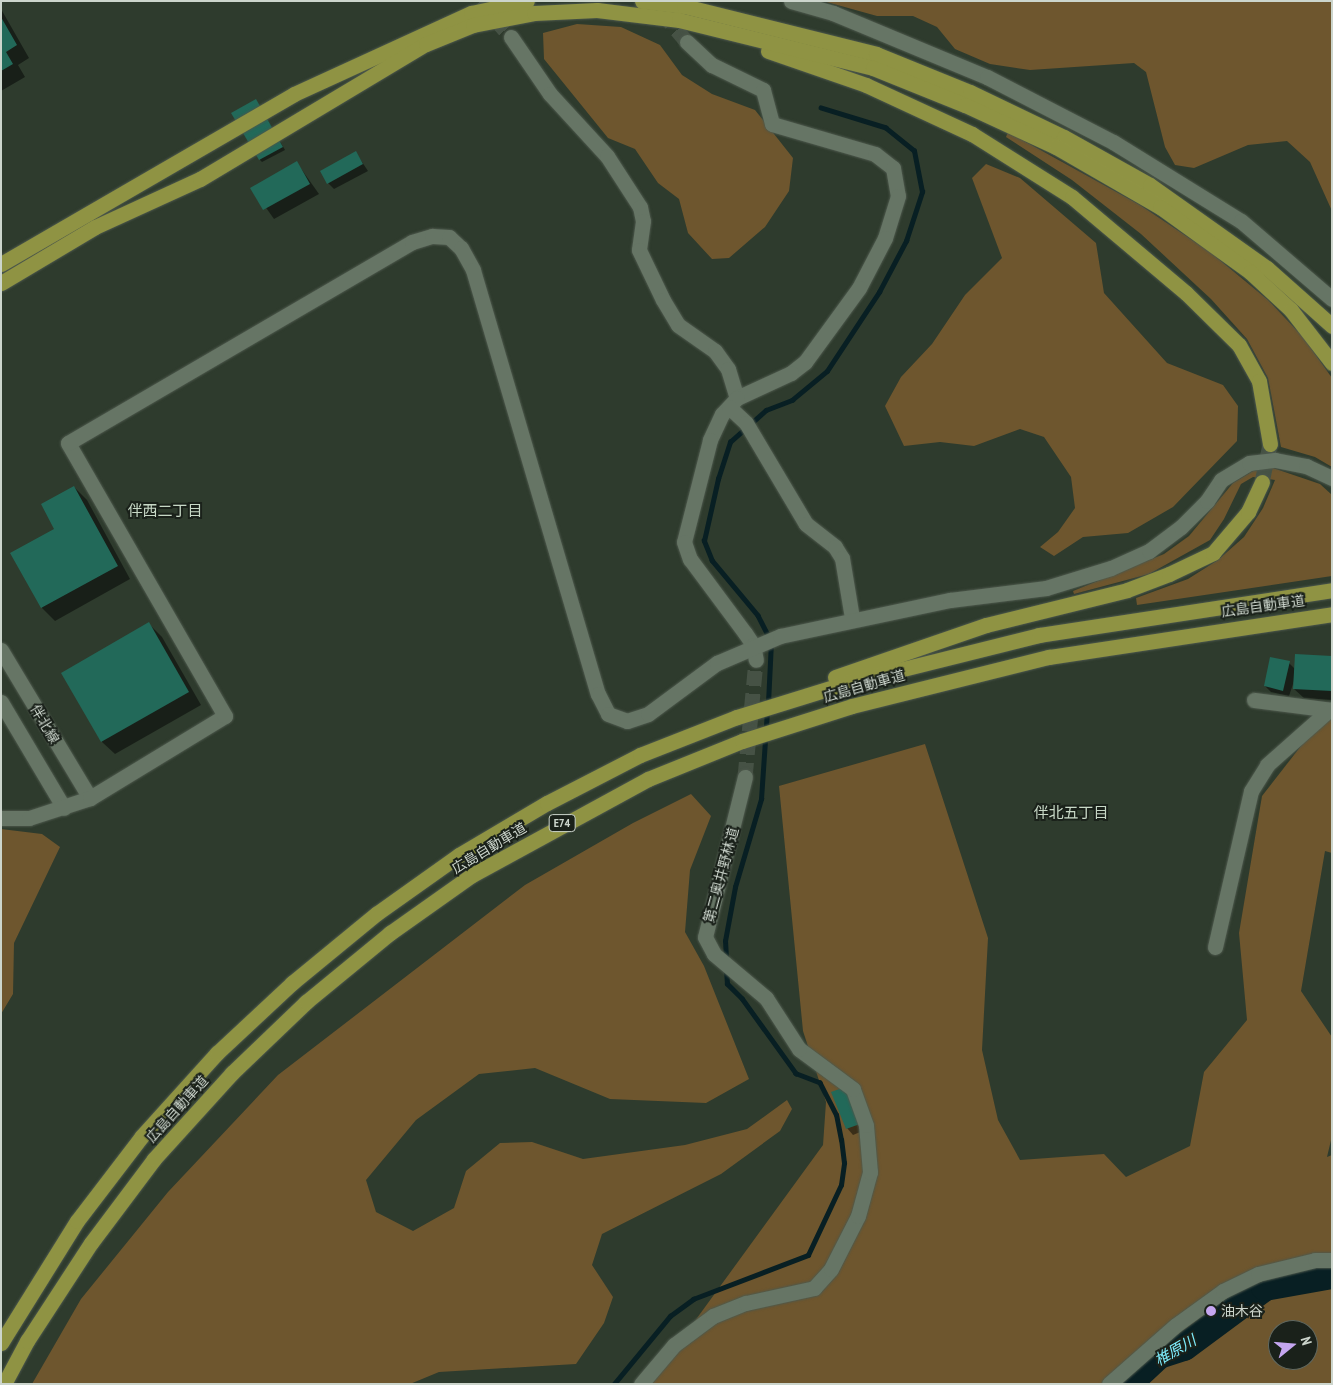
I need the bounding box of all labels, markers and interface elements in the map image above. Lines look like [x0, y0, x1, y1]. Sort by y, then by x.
district label: 伴西二丁目 [128, 502, 202, 520]
street label: 広島自動車道 [1220, 592, 1306, 620]
street label: 広島自動車道 [821, 666, 907, 706]
street label: 伴北線 [27, 702, 63, 746]
district label: 伴北五丁目 [1034, 804, 1108, 822]
road number: E74 [548, 814, 576, 832]
street label: 広島自動車道 [449, 819, 529, 877]
street label: 第二奥井野林道 [700, 825, 742, 925]
street label: 広島自動車道 [143, 1072, 211, 1146]
place label: 油木谷 [1221, 1303, 1263, 1319]
marker: 油木谷 [1205, 1305, 1217, 1317]
north arrow [1268, 1320, 1318, 1370]
water label: 椎原川 [1151, 1331, 1199, 1369]
text: N [1297, 1335, 1316, 1347]

